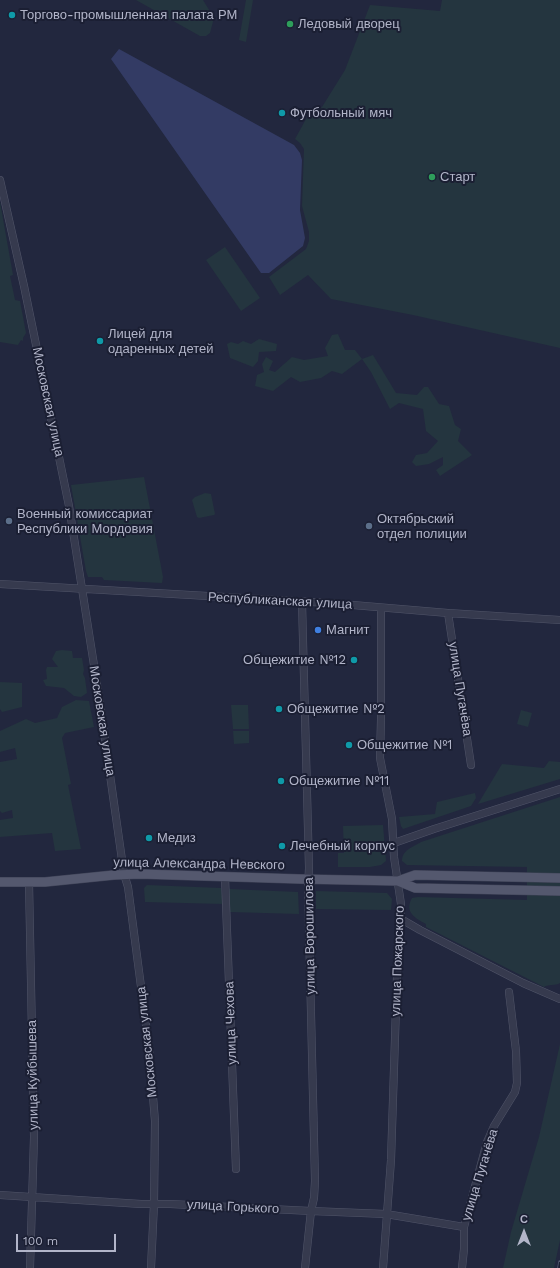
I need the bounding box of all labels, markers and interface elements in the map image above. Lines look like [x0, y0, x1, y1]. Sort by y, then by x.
place label: Торгово-промышленная палата РМ [20, 7, 237, 23]
marker: Торгово-промышленная палата РМ [7, 10, 17, 20]
place label: Ледовый дворец [298, 16, 400, 32]
marker: Ледовый дворец [285, 19, 295, 29]
place label: Футбольный мяч [290, 105, 392, 121]
marker: Футбольный мяч [277, 108, 287, 118]
place label: Старт [440, 169, 475, 185]
marker: Старт [427, 172, 437, 182]
place label: Лицей для одаренных детей [108, 326, 214, 357]
marker: Лицей для одаренных детей [95, 336, 105, 346]
street label: Московская улица [29, 346, 67, 458]
place label: Военный комиссариат Республики Мордовия [17, 506, 153, 537]
place label: Октябрьский отдел полиции [377, 511, 467, 542]
marker: Военный комиссариат Республики Мордовия [4, 516, 14, 526]
marker: Октябрьский отдел полиции [364, 521, 374, 531]
street label: Республиканская улица [207, 589, 353, 613]
place label: Магнит [326, 622, 369, 638]
marker: Магнит [313, 625, 323, 635]
street label: улица Пугачёва [445, 641, 475, 737]
place label: Общежитие №12 [243, 652, 346, 668]
marker: Общежитие №12 [349, 655, 359, 665]
street label: Московская улица [86, 665, 118, 777]
place label: Общежитие №2 [287, 701, 385, 717]
marker: Общежитие №2 [274, 704, 284, 714]
place label: Общежитие №1 [357, 737, 452, 753]
marker: Общежитие №1 [344, 740, 354, 750]
place label: Общежитие №11 [289, 773, 389, 789]
marker: Общежитие №11 [276, 776, 286, 786]
place label: Медиз [157, 830, 196, 846]
marker: Медиз [144, 833, 154, 843]
place label: Лечебный корпус [290, 838, 395, 854]
marker: Лечебный корпус [277, 841, 287, 851]
street label: улица Александра Невского [113, 855, 285, 873]
street label: улица Ворошилова [301, 877, 319, 995]
street label: улица Пожарского [388, 905, 408, 1017]
street label: улица Чехова [222, 981, 240, 1065]
street label: Московская улица [133, 986, 161, 1098]
street label: улица Куйбышева [24, 1020, 42, 1130]
street label: улица Пугачёва [459, 1127, 501, 1223]
street label: улица Горького [186, 1197, 280, 1217]
north arrow [504, 1212, 544, 1252]
text: С [520, 1213, 528, 1226]
scale bar [18, 1226, 118, 1252]
text: 100 m [23, 1234, 58, 1248]

